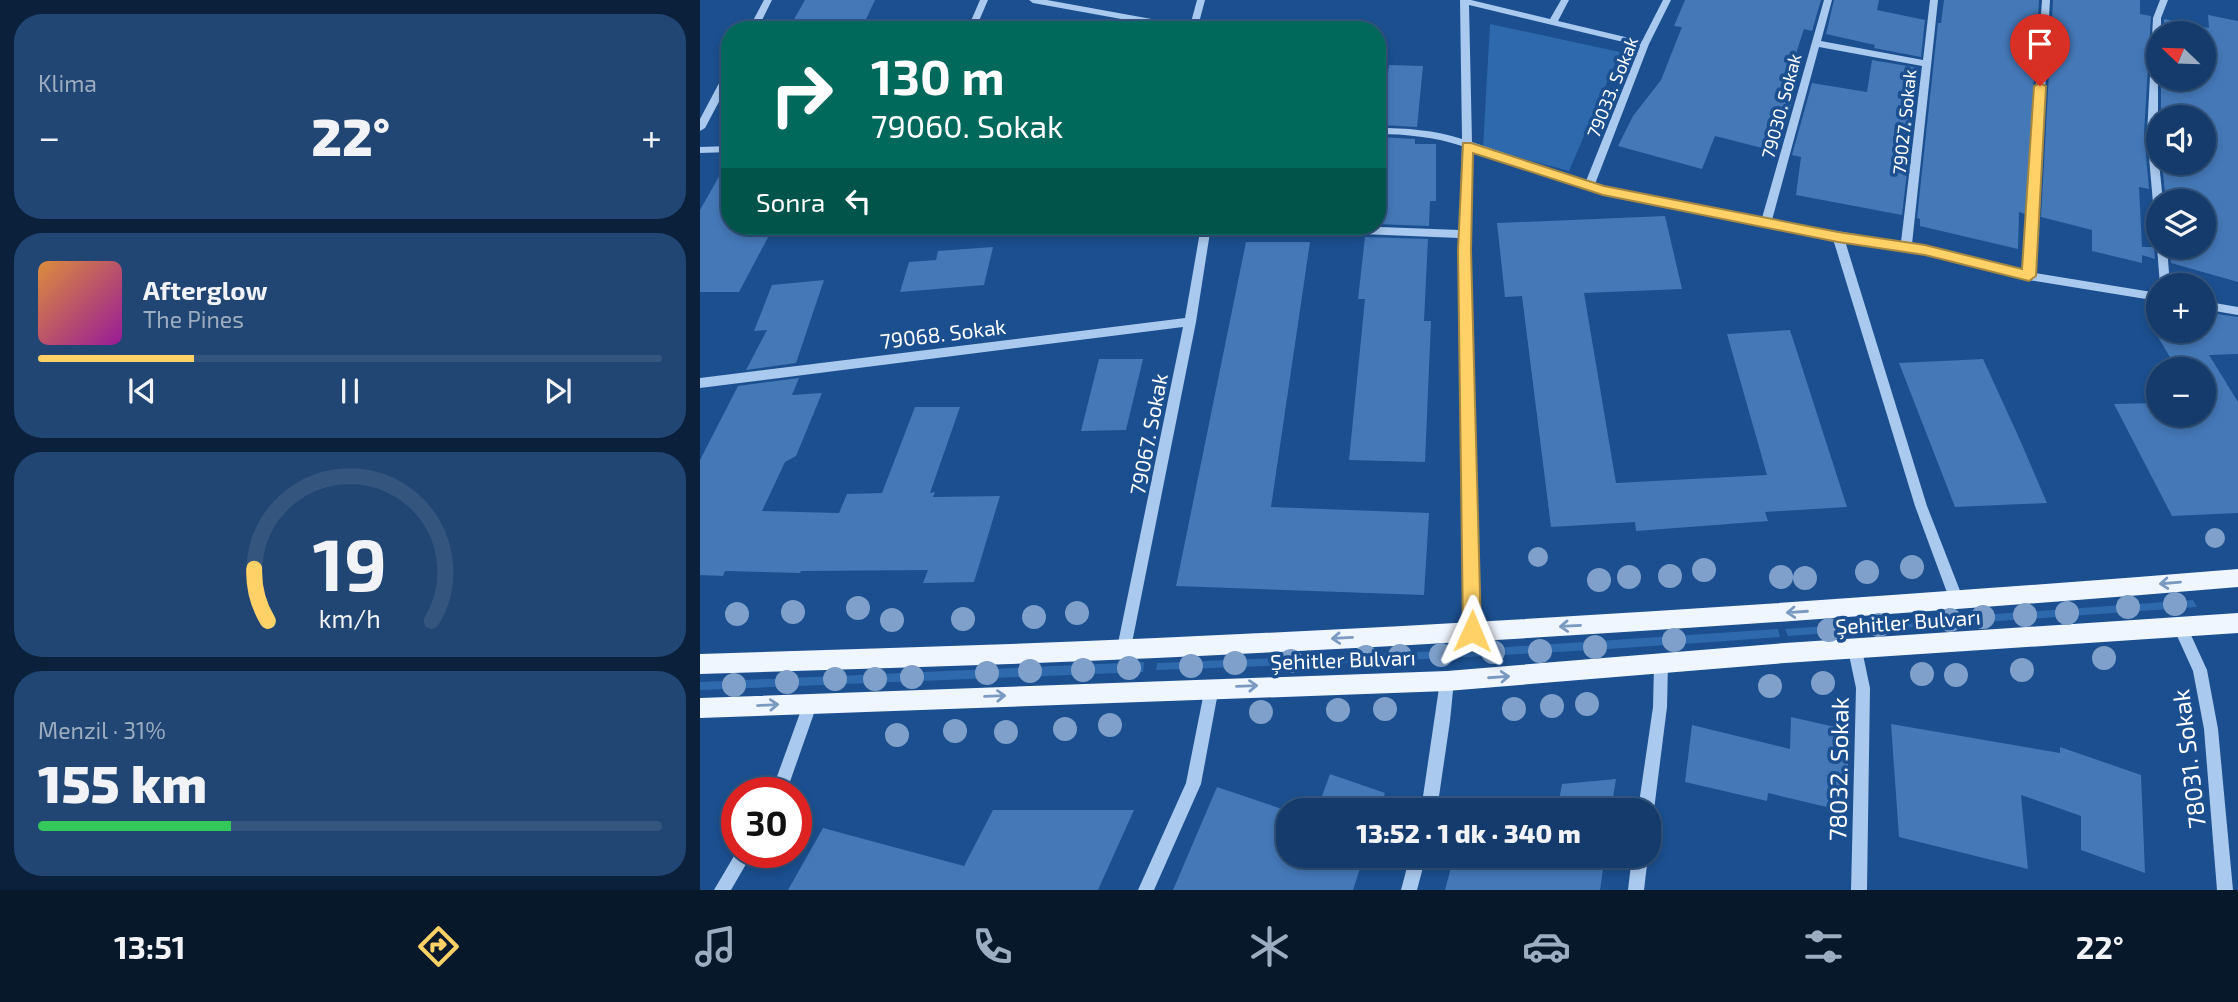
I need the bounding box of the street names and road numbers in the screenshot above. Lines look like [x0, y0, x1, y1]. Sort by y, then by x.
street label: 79033. Sokak [1582, 33, 1642, 141]
street label: 79030. Sokak [1756, 51, 1806, 161]
street label: 79027. Sokak [1888, 68, 1920, 176]
street label: 79068. Sokak [879, 313, 1008, 353]
street label: 79067. Sokak [1124, 371, 1172, 497]
street label: Şehitler Bulvarı [1834, 603, 1982, 641]
street label: Şehitler Bulvarı [1270, 644, 1416, 676]
street label: 78031. Sokak [2165, 688, 2211, 830]
street label: 78032. Sokak [1822, 697, 1854, 841]

